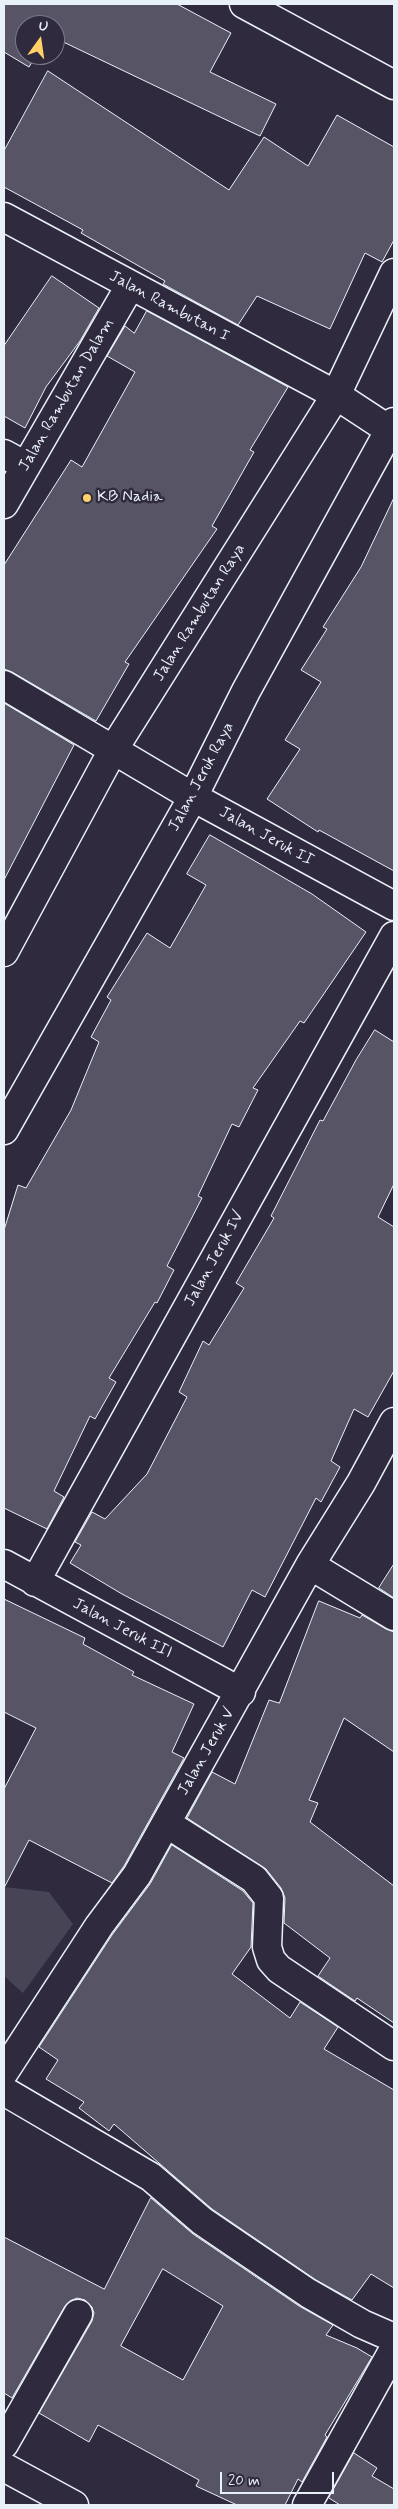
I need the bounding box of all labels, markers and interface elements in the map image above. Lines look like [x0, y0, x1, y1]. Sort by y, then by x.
north arrow [15, 15, 65, 65]
text: U [37, 17, 50, 36]
street label: Jalan Rambutan I [106, 267, 232, 347]
street label: Jalan Rambutan Dalam [15, 315, 119, 475]
place label: KB Nadia [97, 488, 163, 508]
marker: KB Nadia [81, 492, 93, 504]
street label: Jalan Rambutan Raya [150, 541, 250, 685]
street label: Jalan Jeruk Raya [165, 719, 239, 835]
street label: Jalan Jeruk II [215, 803, 317, 871]
street label: Jalan Jeruk IV [181, 1208, 249, 1310]
street label: Jalan Jeruk III [69, 1595, 175, 1663]
street label: Jalan Jeruk V [174, 1705, 240, 1799]
scale bar [223, 2462, 337, 2494]
text: 20 m [228, 2471, 260, 2491]

